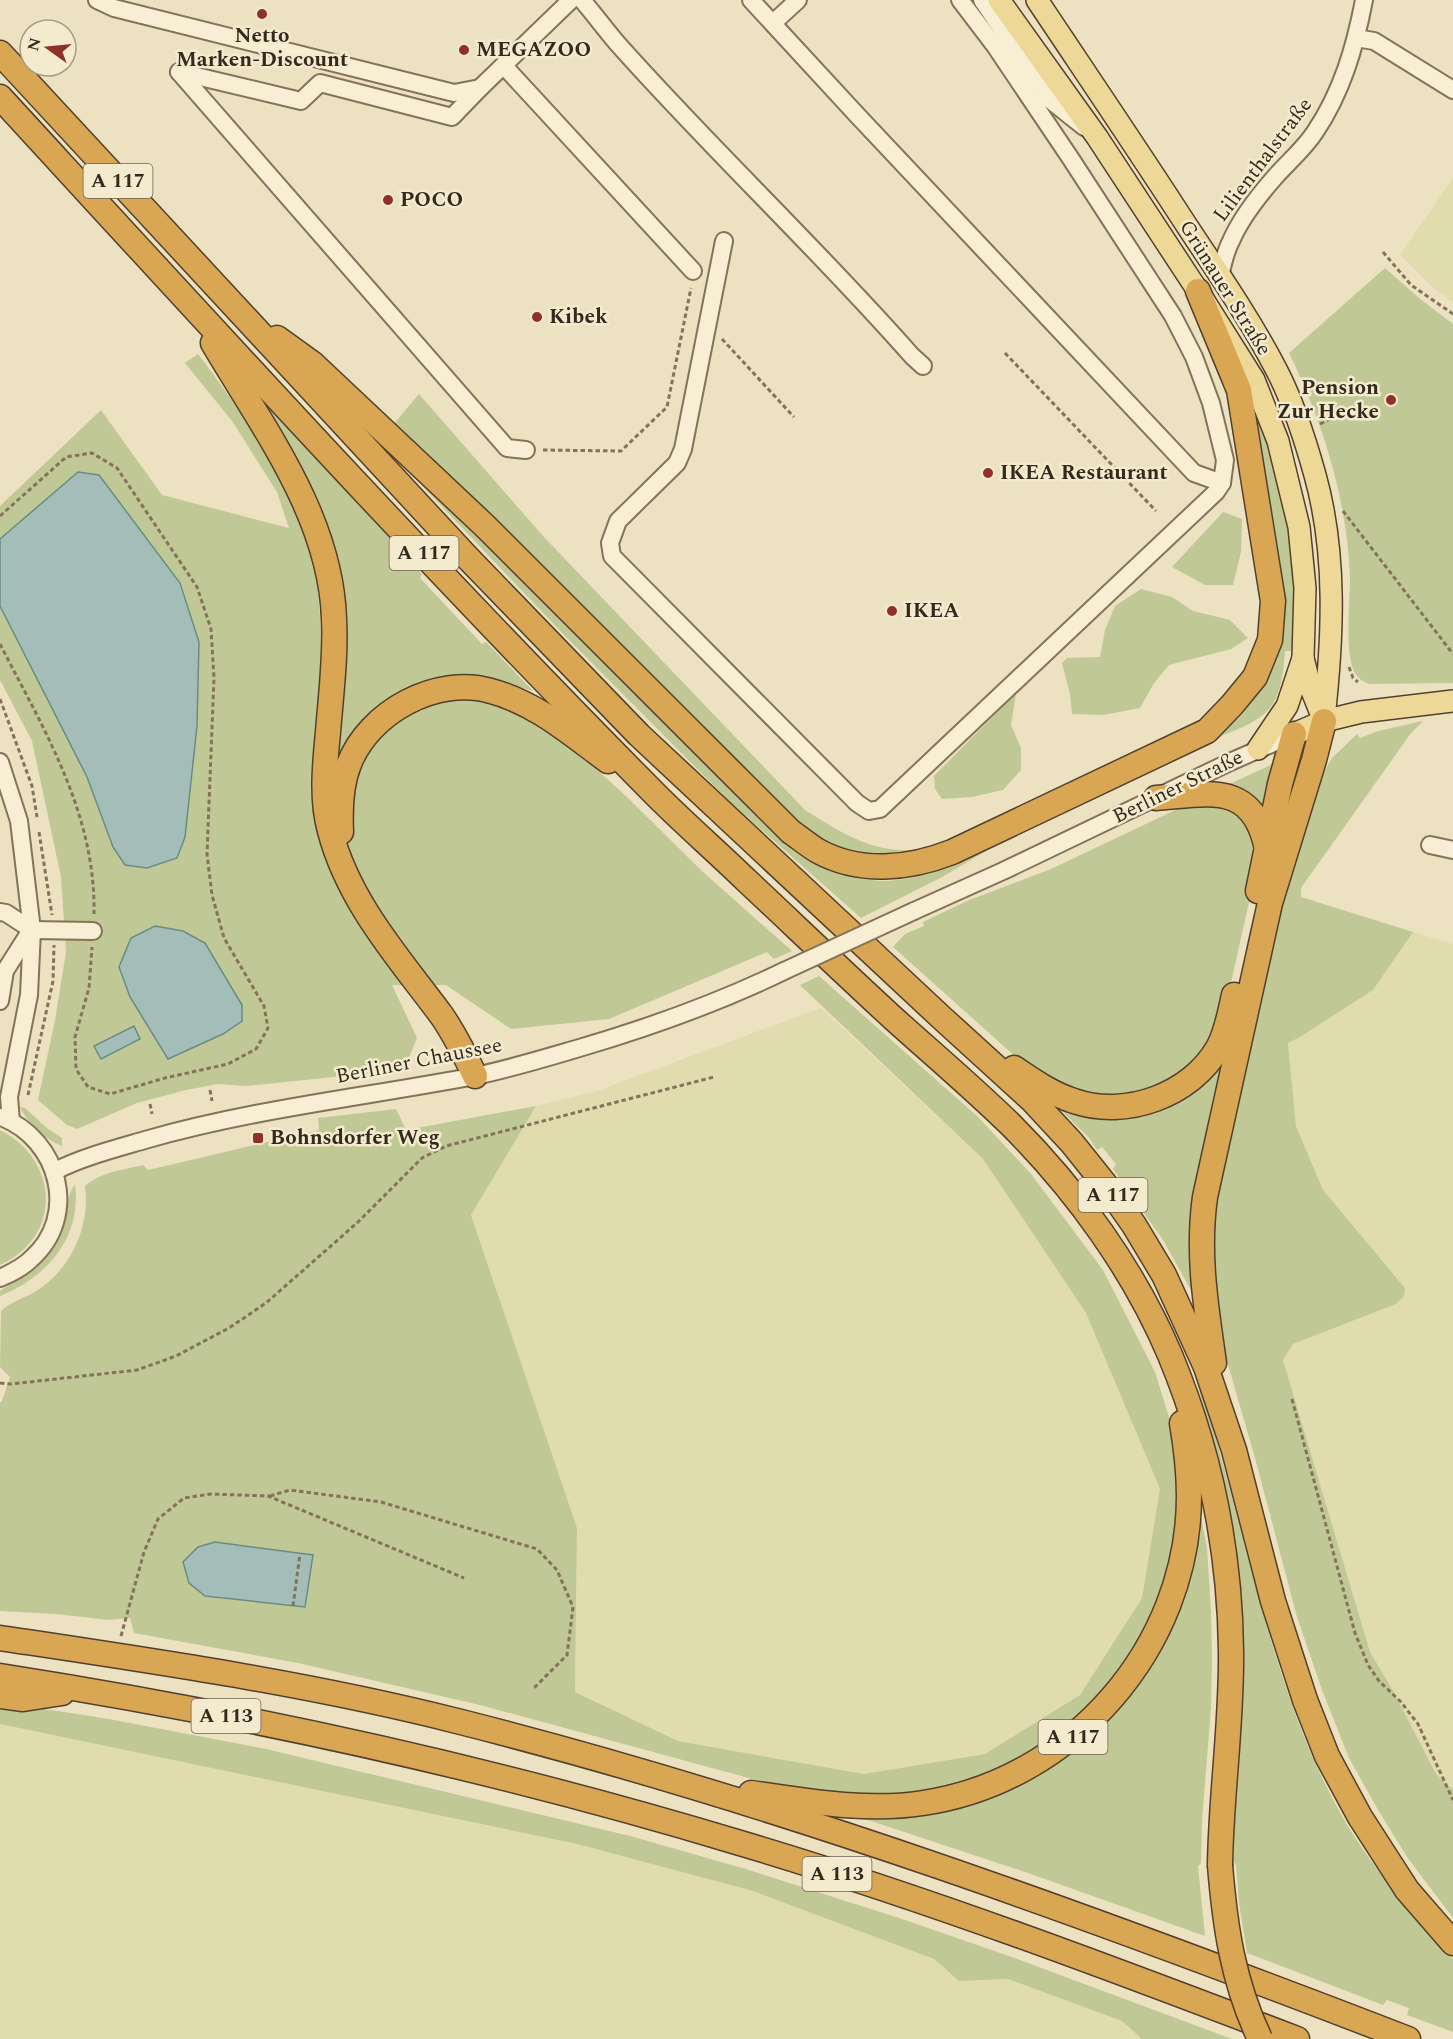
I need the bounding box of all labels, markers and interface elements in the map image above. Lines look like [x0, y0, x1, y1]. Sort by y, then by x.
marker: Netto Marken-Discount [255, 7, 269, 21]
north arrow [18, 18, 78, 78]
place label: Netto Marken-Discount [176, 20, 348, 76]
place label: MEGAZOO [476, 34, 591, 66]
text: N [21, 35, 48, 54]
marker: MEGAZOO [457, 43, 471, 57]
street label: Lilienthalstraße [1205, 91, 1321, 229]
road number: A 117 [84, 164, 152, 198]
place label: POCO [400, 184, 463, 216]
marker: POCO [381, 193, 395, 207]
street label: Grünauer Straße [1170, 214, 1280, 362]
place label: Kibek [549, 301, 608, 333]
marker: Kibek [530, 310, 544, 324]
place label: Pension Zur Hecke [1277, 372, 1379, 428]
marker: Pension Zur Hecke [1384, 393, 1398, 407]
place label: IKEA Restaurant [1000, 457, 1168, 489]
marker: IKEA Restaurant [981, 466, 995, 480]
road number: A 117 [390, 536, 458, 570]
place label: IKEA [904, 595, 959, 627]
marker: IKEA [885, 604, 899, 618]
street label: Berliner Straße [1107, 742, 1249, 832]
street label: Berliner Chaussee [333, 1029, 505, 1093]
place label: Bohnsdorfer Weg [270, 1122, 440, 1154]
marker: Bohnsdorfer Weg [251, 1131, 265, 1145]
road number: A 117 [1078, 1178, 1148, 1212]
road number: A 113 [192, 1699, 260, 1733]
road number: A 117 [1038, 1720, 1108, 1754]
road number: A 113 [802, 1857, 872, 1891]

